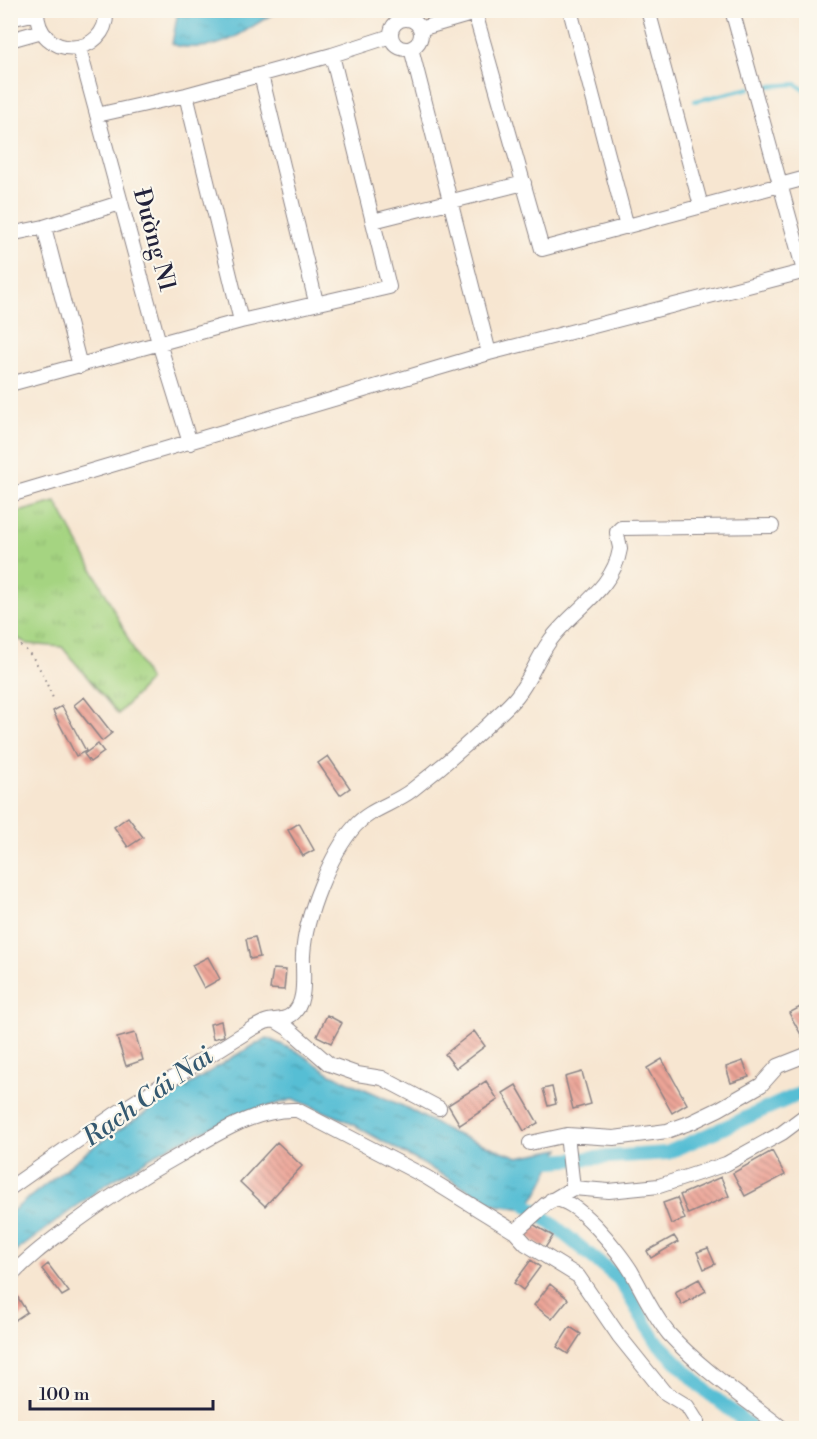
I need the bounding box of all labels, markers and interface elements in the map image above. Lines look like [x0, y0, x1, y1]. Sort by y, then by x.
street label: Đường N1 [126, 185, 182, 296]
water label: Rạch Cái Nai [76, 1040, 220, 1154]
scale bar [30, 1373, 213, 1411]
text: 100 m [39, 1383, 90, 1406]

